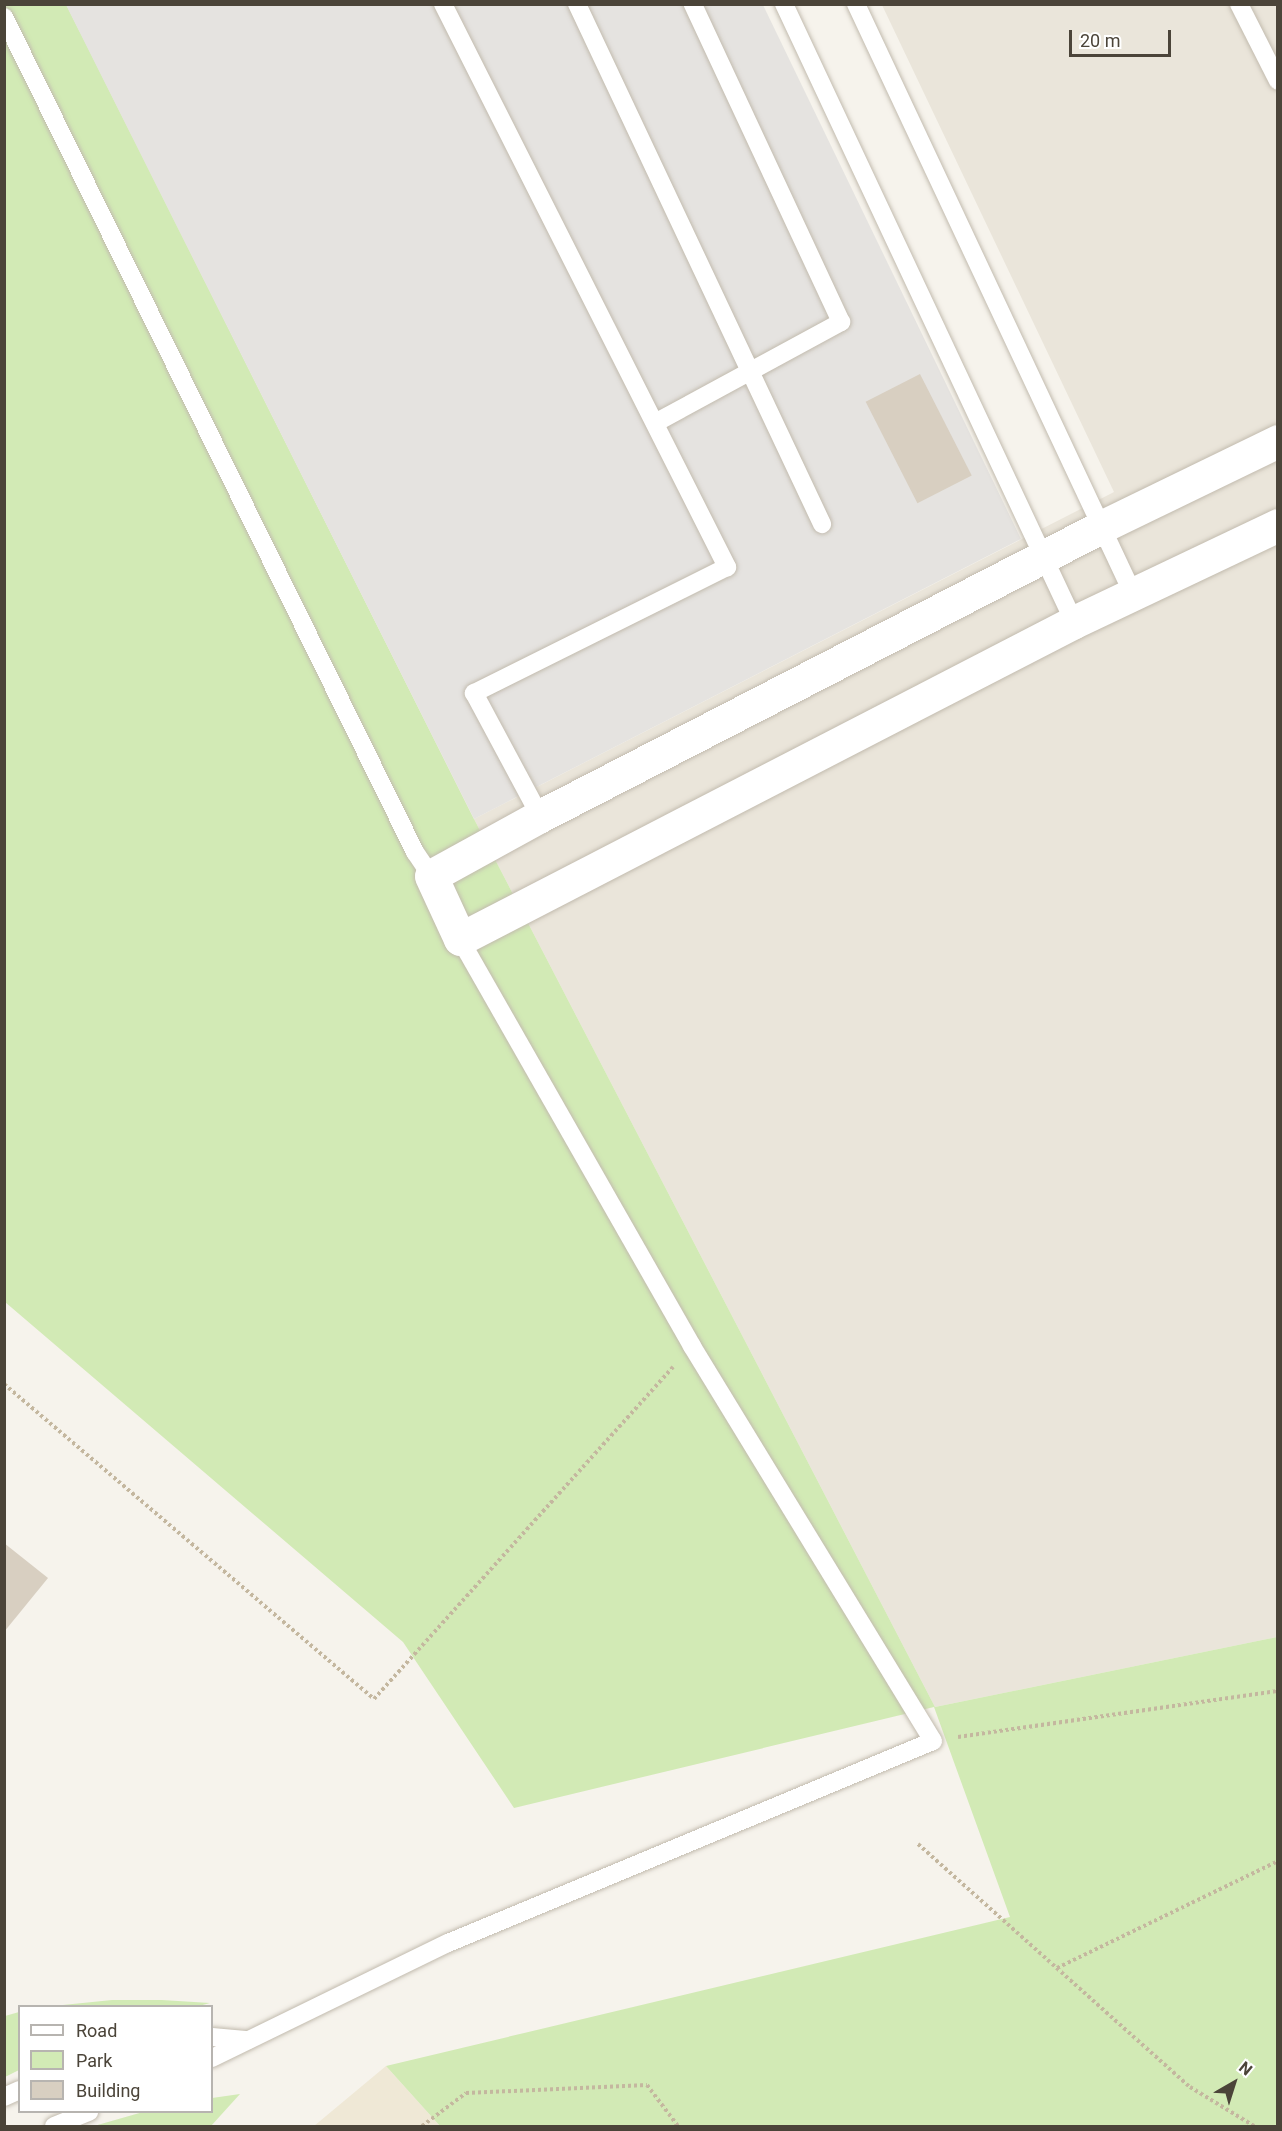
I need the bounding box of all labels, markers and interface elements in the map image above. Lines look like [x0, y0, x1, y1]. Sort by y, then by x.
scale bar [1072, 18, 1174, 56]
text: 20 m [1080, 30, 1120, 51]
legend [18, 2005, 213, 2113]
text: Road [76, 2020, 117, 2041]
text: Park [76, 2050, 112, 2071]
north arrow [1204, 2053, 1264, 2113]
text: N [1235, 2058, 1256, 2080]
text: Building [76, 2080, 140, 2101]

